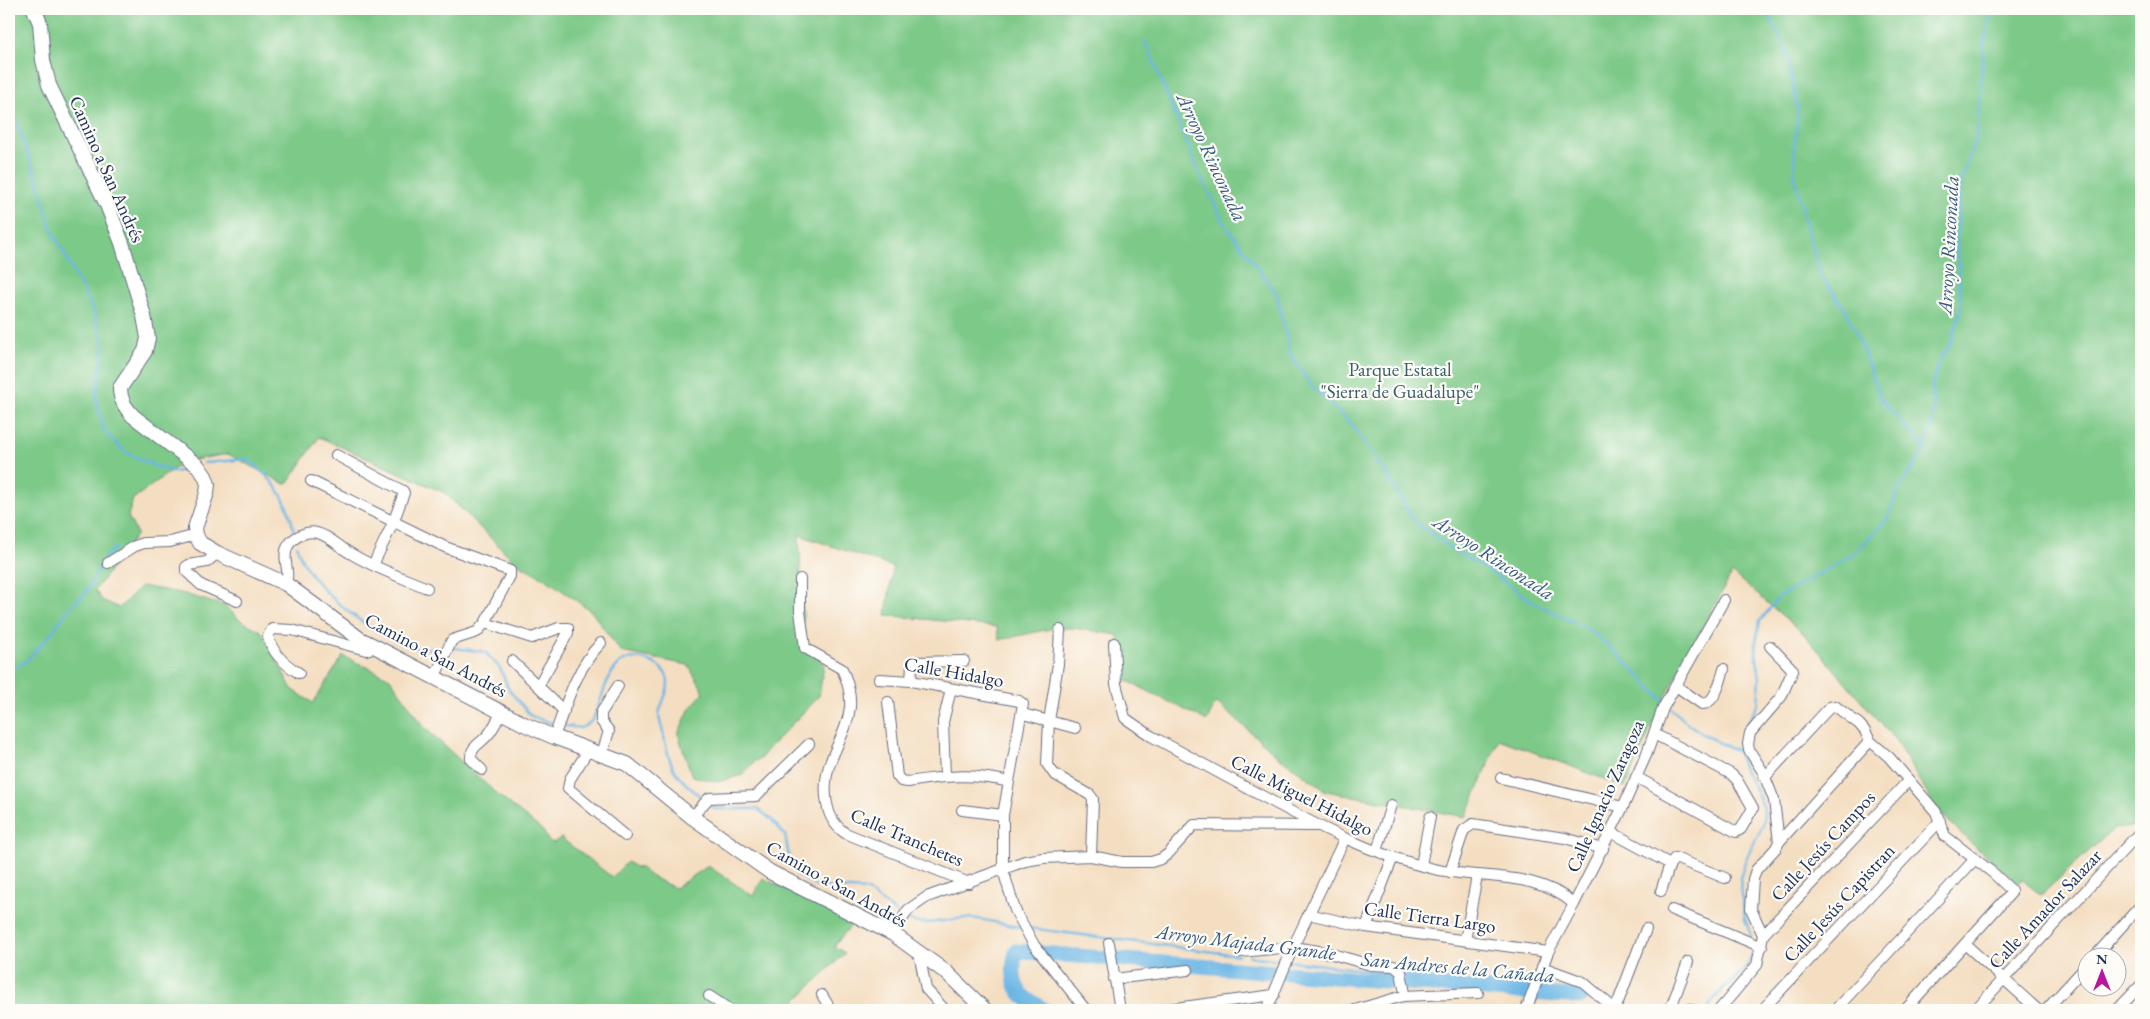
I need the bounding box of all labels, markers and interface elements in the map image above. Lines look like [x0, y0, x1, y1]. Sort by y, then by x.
water label: Arroyo Rinconada [1170, 87, 1253, 226]
street label: Camino a San Andrés [63, 92, 151, 246]
water label: Arroyo Rinconada [1931, 175, 1965, 317]
park label: Parque Estatal "Sierra de Guadalupe" [1321, 357, 1479, 404]
water label: Arroyo Rinconada [1427, 507, 1559, 606]
street label: Camino a San Andrés [360, 607, 512, 703]
street label: Calle Hidalgo [902, 651, 1006, 693]
street label: Calle Ignacio Zaragoza [1560, 715, 1650, 876]
street label: Calle Miguel Hidalgo [1227, 748, 1377, 842]
street label: Calle Jesús Campos [1765, 785, 1881, 907]
street label: Calle Tranchetes [847, 802, 967, 872]
street label: Camino a San Andrés [762, 835, 912, 933]
street label: Calle Jesús Capistran [1778, 839, 1900, 967]
street label: Calle Amador Salazar [1983, 843, 2108, 974]
street label: Calle Tierra Largo [1362, 895, 1498, 939]
water label: Arroyo Majada Grande [1152, 918, 1338, 966]
water label: San Andres de la Cañada [1359, 946, 1556, 988]
north arrow [2078, 946, 2128, 996]
text: N [2096, 950, 2108, 968]

